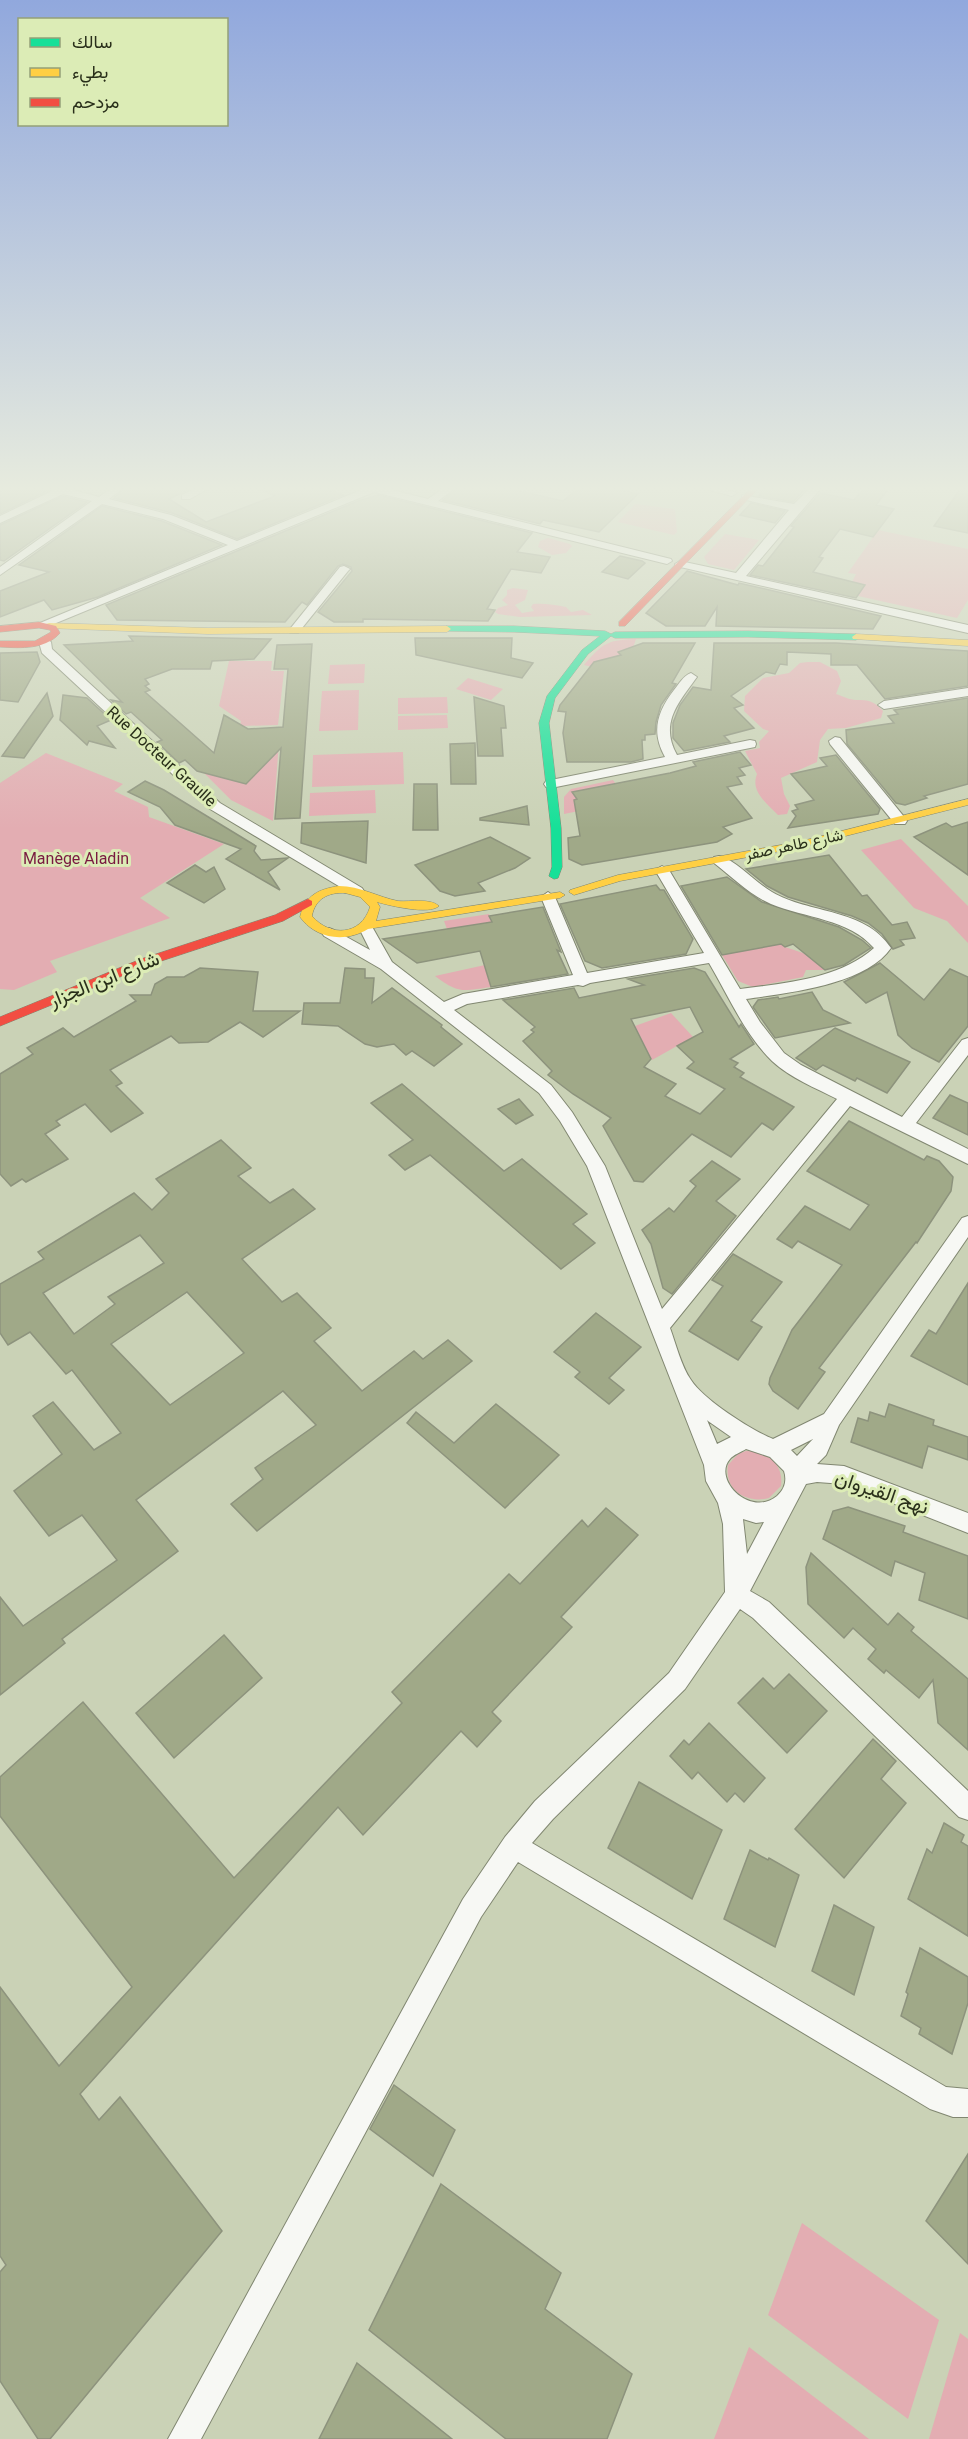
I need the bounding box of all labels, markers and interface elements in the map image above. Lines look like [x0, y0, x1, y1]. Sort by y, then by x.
legend [18, 18, 228, 126]
text: سالك [72, 31, 112, 52]
text: بطيء [72, 61, 108, 87]
text: مزدحم [72, 91, 119, 114]
street label: Rue Docteur Graulle [103, 702, 220, 811]
street label: شارع طاهر صفر [742, 825, 845, 866]
park label: Manège Aladin [23, 849, 129, 868]
street label: شارع ابن الجزار [44, 946, 163, 1014]
street label: نهج القيروان [832, 1465, 932, 1521]

